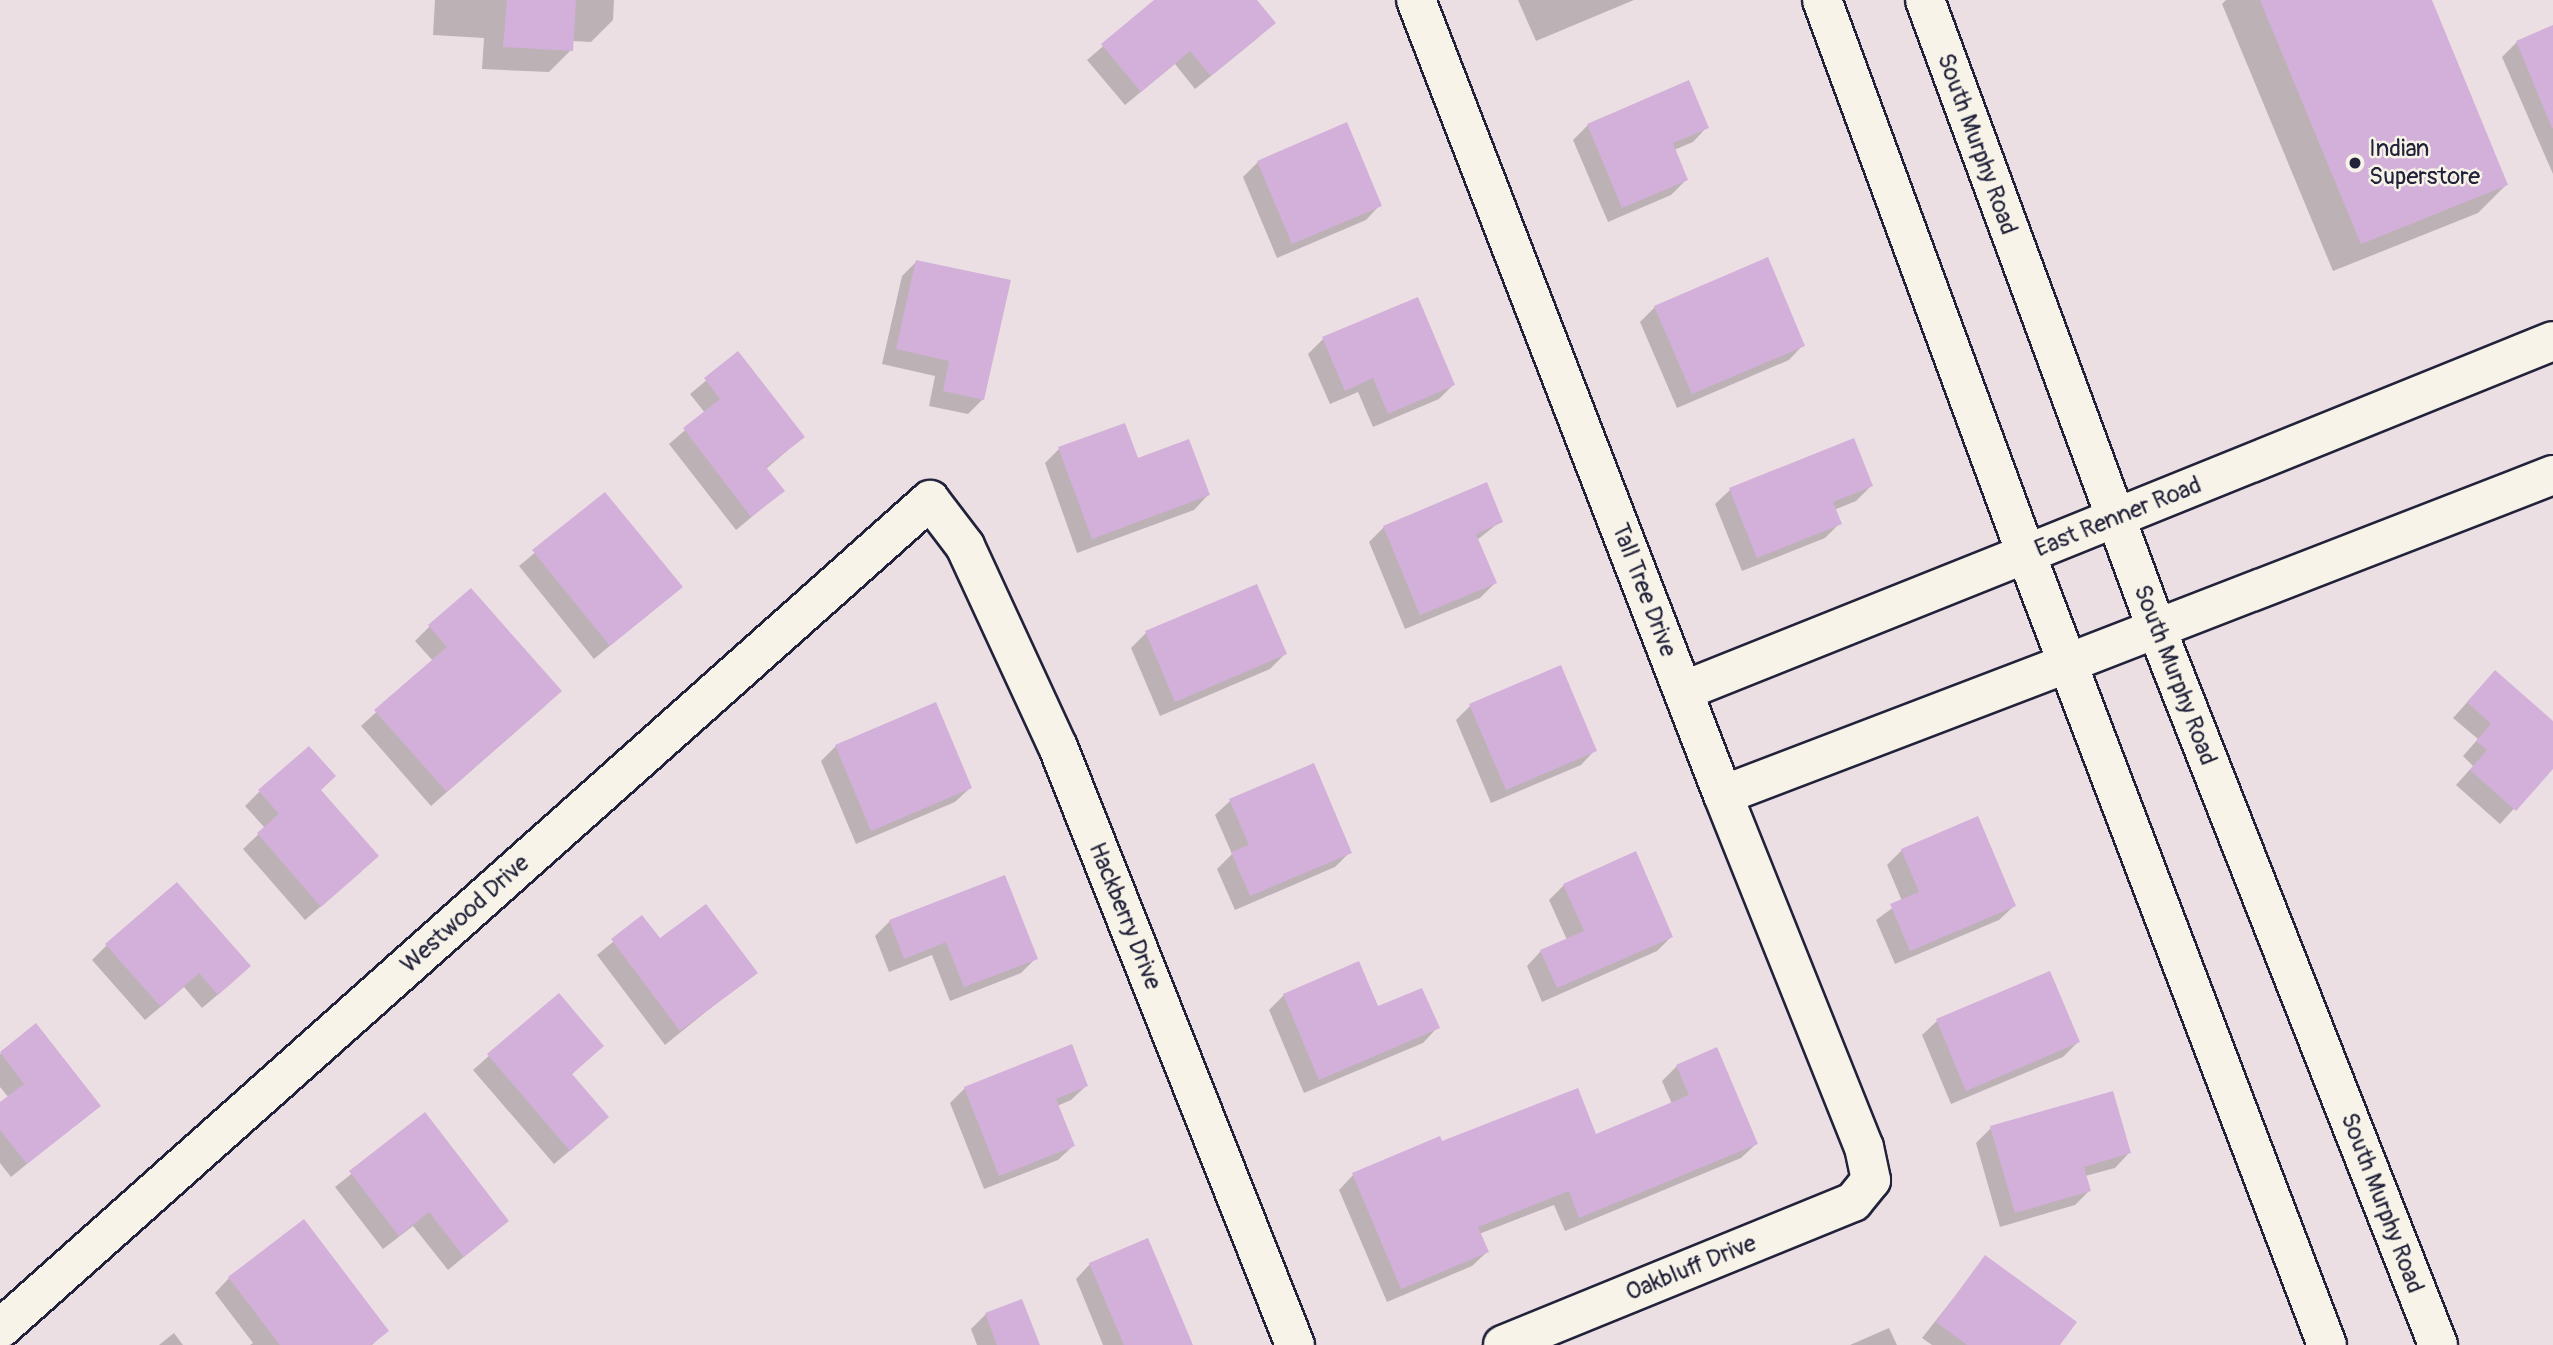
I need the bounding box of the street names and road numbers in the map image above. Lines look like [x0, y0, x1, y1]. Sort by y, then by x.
street label: South Murphy Road [1931, 49, 2023, 239]
street label: East Renner Road [2031, 471, 2205, 563]
street label: Tall Tree Drive [1605, 519, 1683, 661]
street label: South Murphy Road [2127, 581, 2223, 769]
street label: Hackberry Drive [1082, 838, 1168, 994]
street label: Westwood Drive [395, 849, 535, 979]
street label: South Murphy Road [2334, 1109, 2430, 1297]
street label: Oakbluff Drive [1622, 1229, 1760, 1307]

